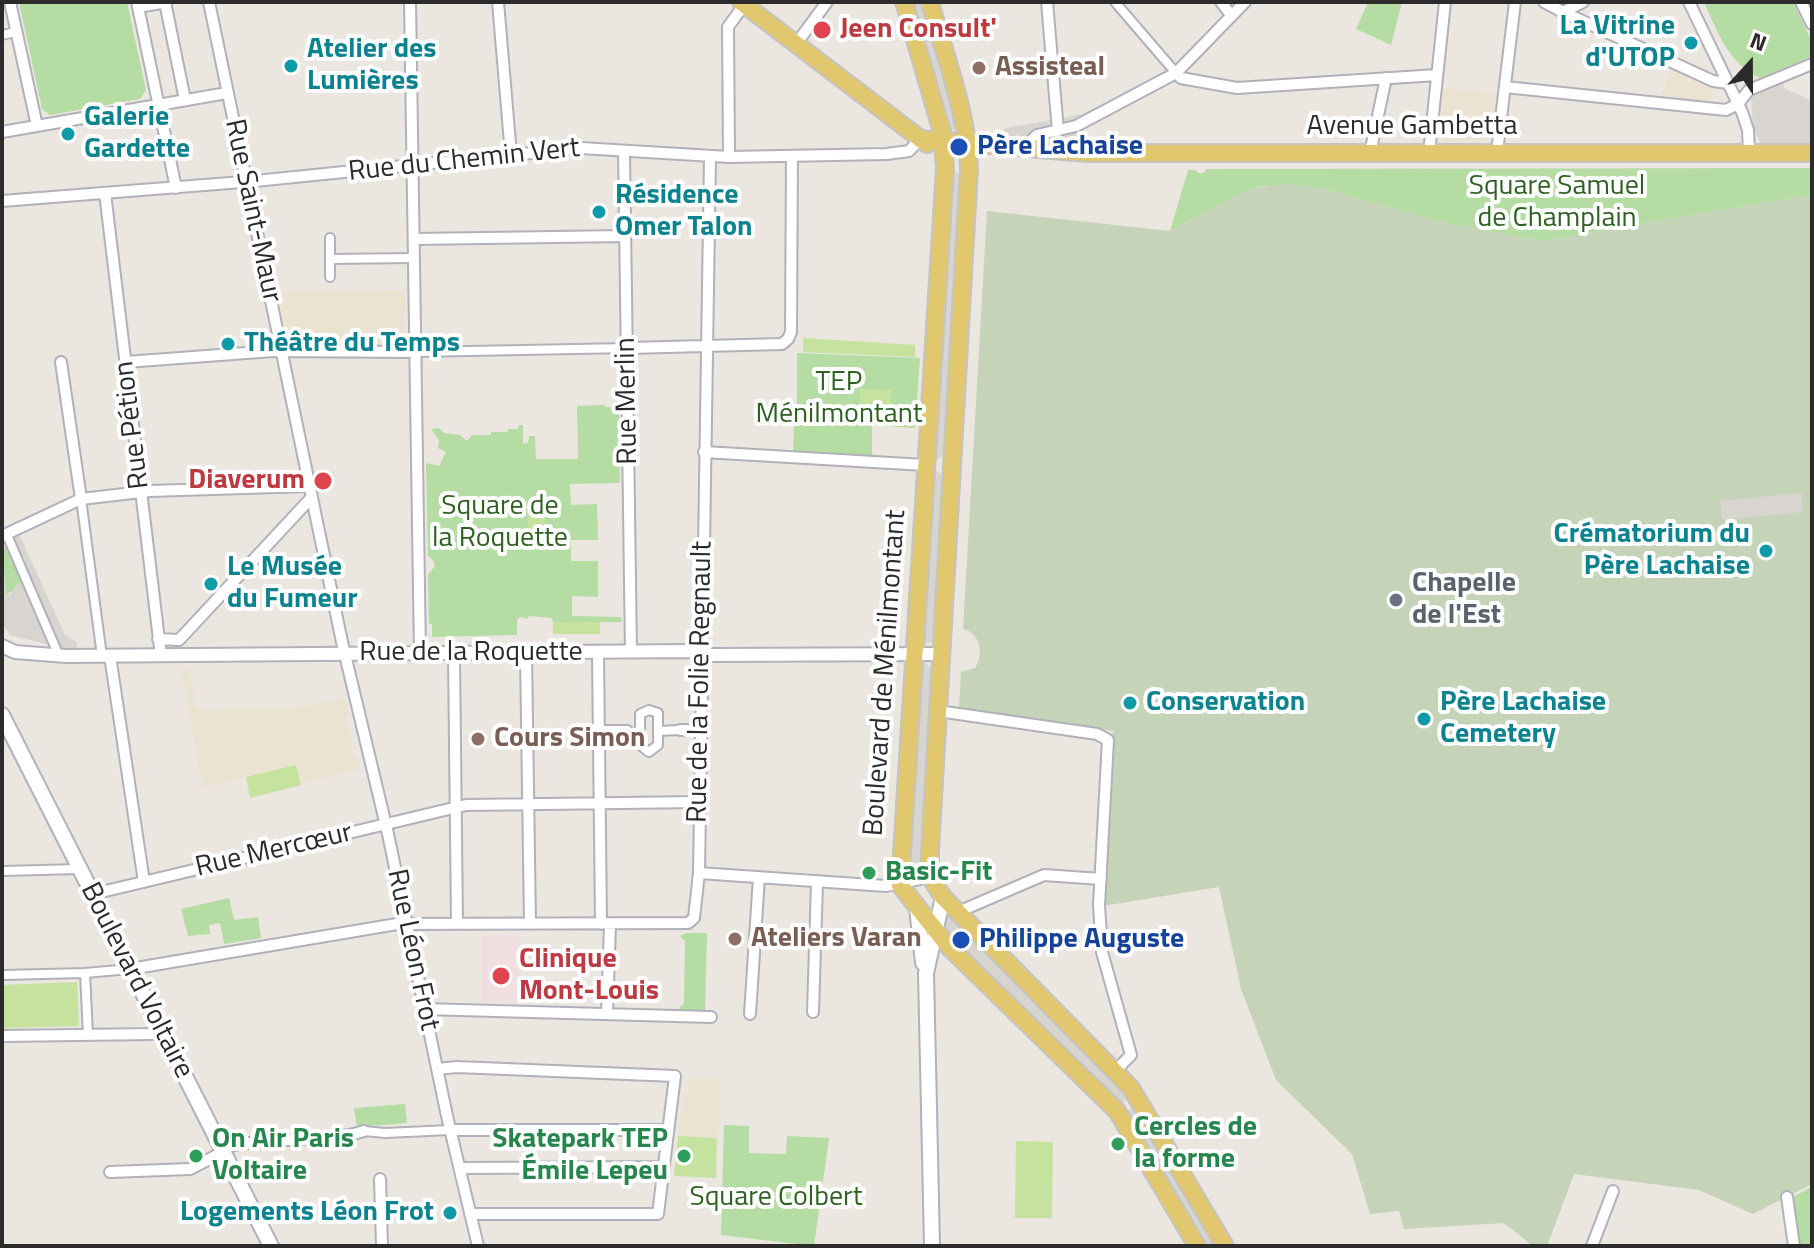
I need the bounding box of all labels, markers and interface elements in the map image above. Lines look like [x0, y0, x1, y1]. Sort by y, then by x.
place label: La Vitrine d'UTOP [1560, 10, 1675, 76]
place label: Jeen Consult' [840, 13, 997, 47]
marker: Jeen Consult' [811, 19, 833, 41]
text: N [1745, 23, 1772, 60]
north arrow [1710, 24, 1790, 104]
place label: Atelier des Lumières [307, 33, 437, 99]
marker: La Vitrine d'UTOP [1682, 34, 1700, 52]
place label: Assisteal [995, 51, 1105, 85]
marker: Atelier des Lumières [282, 57, 300, 75]
marker: Assisteal [970, 59, 988, 77]
place label: Galerie Gardette [84, 101, 190, 167]
street label: Avenue Gambetta [1307, 110, 1517, 144]
street label: Rue Saint-Maur [216, 116, 288, 306]
marker: Galerie Gardette [59, 125, 77, 143]
place label: Père Lachaise [977, 130, 1143, 164]
street label: Rue du Chemin Vert [347, 132, 581, 190]
marker: Père Lachaise [948, 136, 970, 158]
park label: Square Samuel de Champlain [1469, 170, 1645, 236]
place label: Résidence Omer Talon [615, 179, 753, 245]
marker: Résidence Omer Talon [590, 203, 608, 221]
place label: Théâtre du Temps [244, 327, 460, 361]
marker: Théâtre du Temps [219, 335, 237, 353]
street label: Rue Merlin [610, 337, 646, 465]
street label: Rue Pétion [108, 359, 158, 491]
park label: TEP Ménilmontant [756, 366, 922, 432]
place label: Diaverum [188, 464, 305, 498]
marker: Diaverum [312, 470, 334, 492]
park label: Square de la Roquette [432, 490, 568, 556]
street label: Boulevard de Ménilmontant [858, 509, 914, 837]
place label: Crématorium du Père Lachaise [1554, 518, 1750, 584]
street label: Rue de la Folie Regnault [682, 541, 720, 823]
marker: Crématorium du Père Lachaise [1757, 542, 1775, 560]
place label: Le Musée du Fumeur [227, 551, 358, 617]
place label: Chapelle de l'Est [1412, 567, 1516, 633]
marker: Le Musée du Fumeur [202, 575, 220, 593]
marker: Chapelle de l'Est [1387, 591, 1405, 609]
street label: Rue de la Roquette [359, 636, 583, 670]
place label: Conservation [1146, 686, 1305, 720]
place label: Père Lachaise Cemetery [1440, 686, 1606, 752]
marker: Conservation [1121, 694, 1139, 712]
marker: Père Lachaise Cemetery [1415, 710, 1433, 728]
place label: Cours Simon [494, 722, 645, 756]
marker: Cours Simon [469, 730, 487, 748]
street label: Rue Mercœur [192, 817, 356, 885]
place label: Basic-Fit [885, 856, 993, 890]
marker: Basic-Fit [860, 864, 878, 882]
street label: Rue Léon Frot [379, 866, 445, 1034]
street label: Boulevard Voltaire [72, 878, 200, 1084]
place label: Ateliers Varan [751, 922, 922, 956]
place label: Philippe Auguste [979, 923, 1184, 957]
marker: Philippe Auguste [950, 929, 972, 951]
marker: Ateliers Varan [726, 930, 744, 948]
place label: Clinique Mont-Louis [519, 943, 659, 1009]
marker: Clinique Mont-Louis [490, 965, 512, 987]
place label: Cercles de la forme [1134, 1111, 1257, 1177]
place label: On Air Paris Voltaire [212, 1123, 354, 1189]
place label: Skatepark TEP Émile Lepeu [492, 1123, 668, 1189]
marker: Cercles de la forme [1109, 1135, 1127, 1153]
marker: On Air Paris Voltaire [187, 1147, 205, 1165]
marker: Skatepark TEP Émile Lepeu [675, 1147, 693, 1165]
park label: Square Colbert [689, 1181, 863, 1215]
place label: Logements Léon Frot [180, 1196, 434, 1230]
marker: Logements Léon Frot [441, 1204, 459, 1222]

